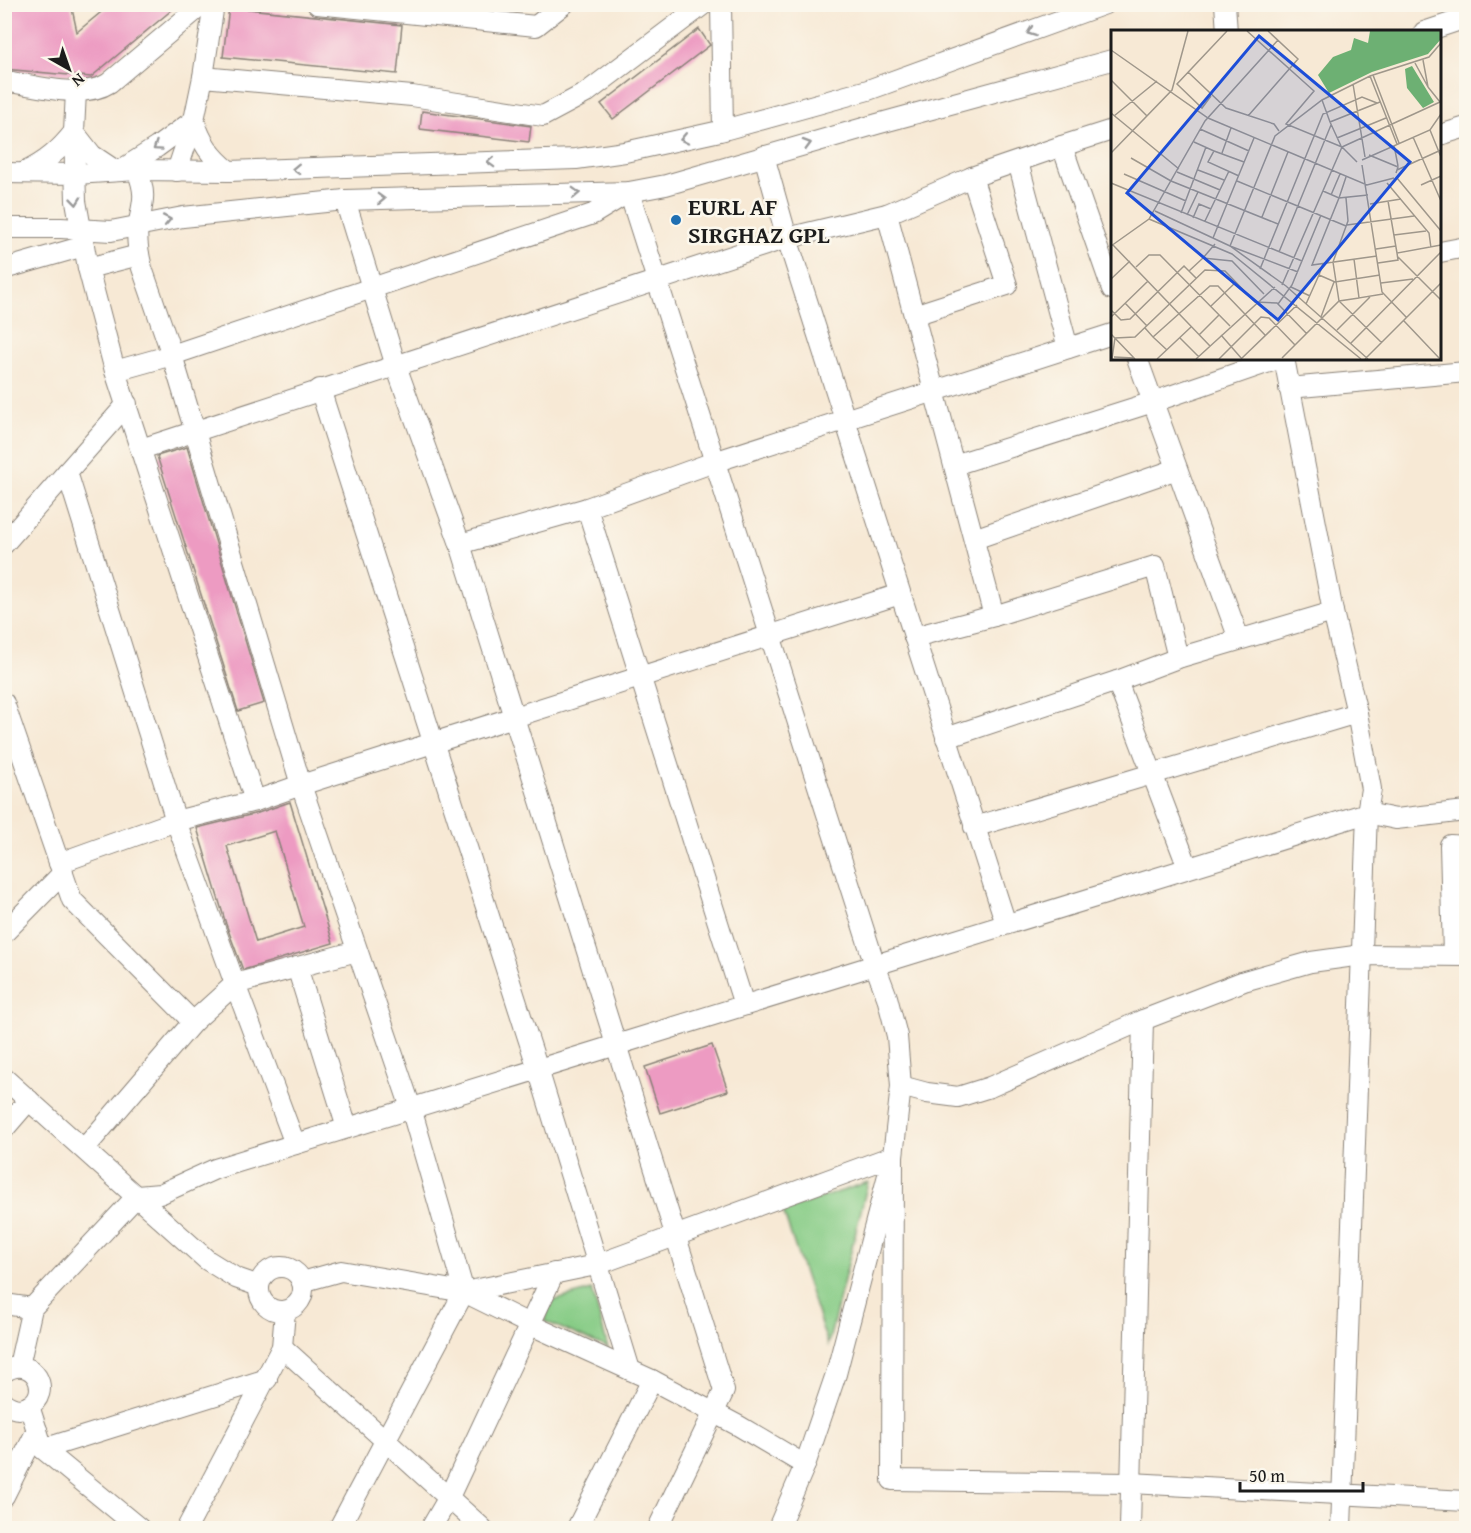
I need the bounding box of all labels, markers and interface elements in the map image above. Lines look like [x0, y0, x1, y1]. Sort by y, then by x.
one-way arrow [1026, 25, 1037, 37]
inset map [1111, 30, 1441, 360]
north arrow [39, 39, 99, 99]
text: N [67, 68, 90, 93]
one-way arrow [679, 132, 689, 145]
one-way arrow [801, 139, 812, 151]
one-way arrow [153, 140, 164, 151]
one-way arrow [486, 156, 495, 168]
one-way arrow [292, 162, 301, 175]
one-way arrow [572, 187, 581, 200]
place label: EURL AF SIRGHAZ GPL [688, 189, 830, 252]
one-way arrow [377, 193, 386, 205]
one-way arrow [69, 197, 82, 206]
marker: EURL AF SIRGHAZ GPL [669, 213, 683, 227]
one-way arrow [161, 214, 171, 227]
scale bar [1240, 1455, 1363, 1493]
text: 50 m [1249, 1462, 1285, 1489]

